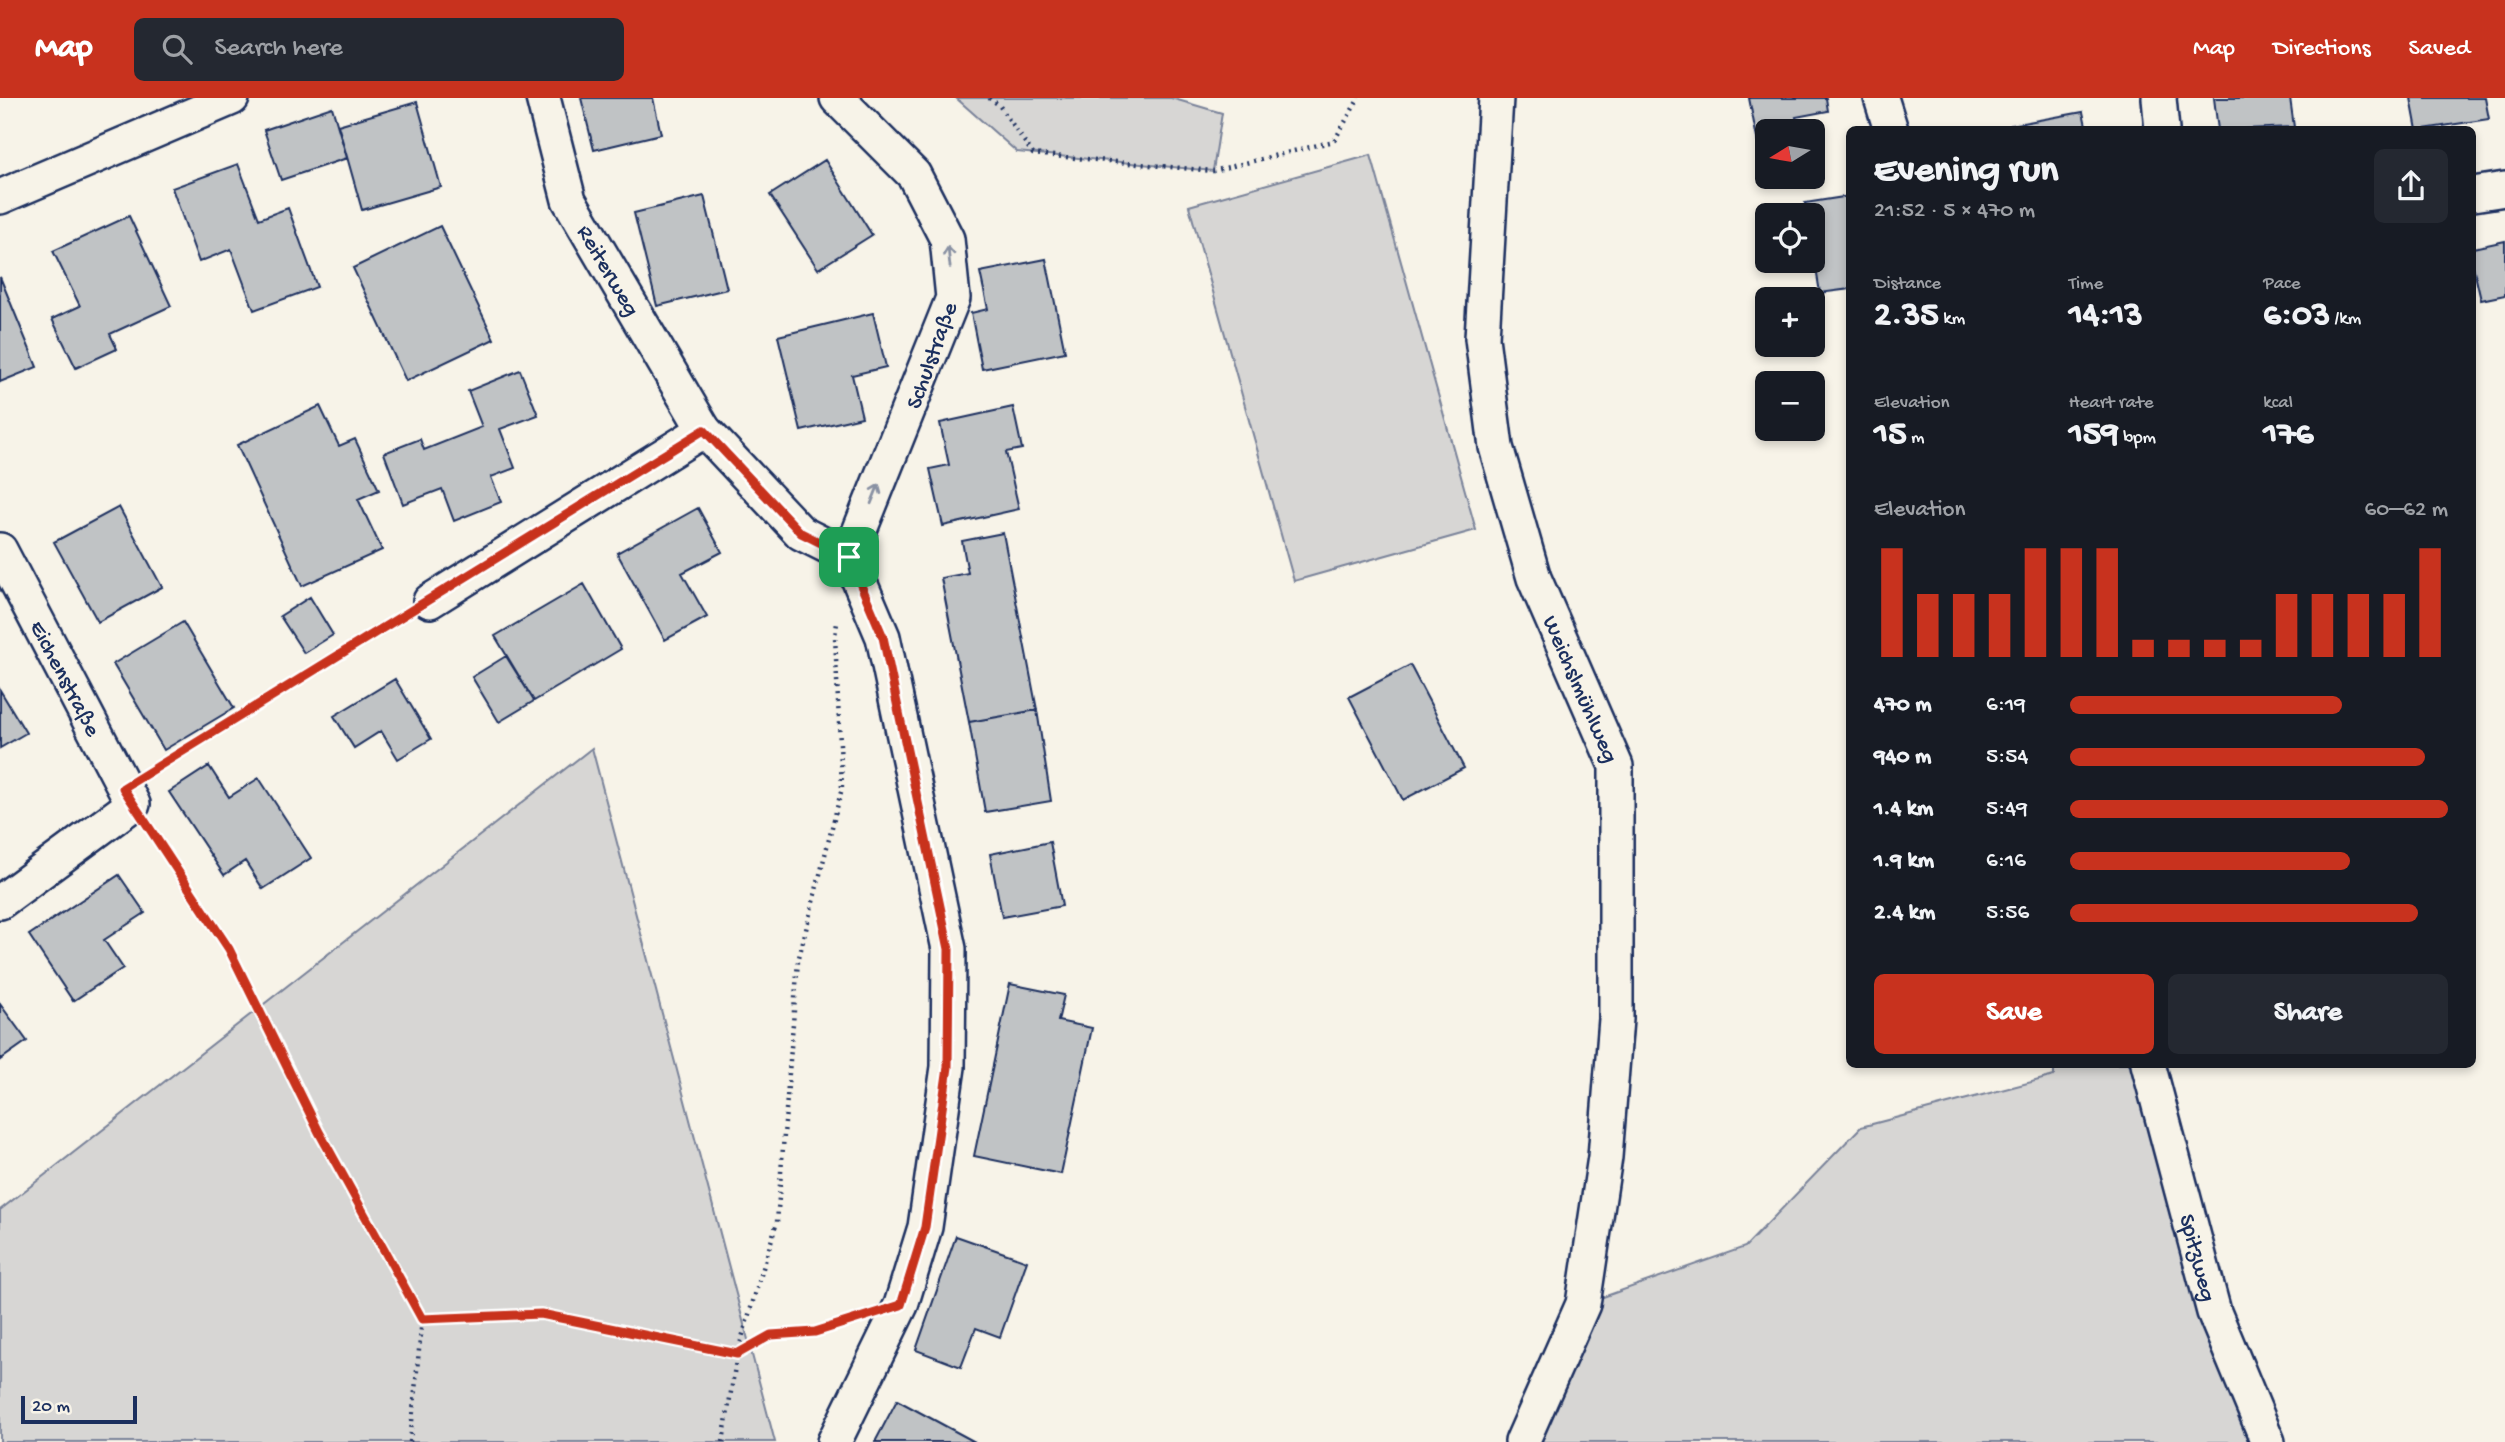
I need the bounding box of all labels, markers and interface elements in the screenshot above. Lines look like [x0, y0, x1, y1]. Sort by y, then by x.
search box [134, 18, 624, 81]
text: Map [35, 30, 92, 68]
icon: search [158, 30, 196, 68]
text: Search here [214, 34, 343, 65]
text: Map [2193, 35, 2235, 64]
text: Directions [2273, 35, 2371, 64]
text: Saved [2409, 35, 2470, 64]
north arrow [1755, 119, 1825, 189]
map controls [1755, 119, 1825, 441]
button: share [2374, 149, 2448, 223]
text: Evening run [1874, 150, 2058, 194]
text: 21:52 · 5 × 470 m [1874, 198, 2035, 225]
button: locate [1755, 203, 1825, 273]
street label: Reiterweg [570, 221, 644, 322]
one-way arrow [942, 246, 955, 269]
text: Distance [1874, 273, 1941, 296]
text: Time [2069, 273, 2103, 296]
text: Pace [2263, 273, 2301, 296]
button: + [1755, 287, 1825, 357]
text: 2.35 [1874, 296, 1939, 337]
text: 14:13 [2069, 296, 2143, 337]
text: 6:03 [2263, 296, 2330, 337]
street label: Schulstraße [902, 298, 965, 413]
text: km [1939, 308, 1965, 331]
text: /km [2330, 308, 2361, 331]
button: − [1755, 371, 1825, 441]
text: Elevation [1874, 392, 1950, 415]
text: Heart rate [2069, 392, 2154, 415]
text: kcal [2263, 392, 2293, 415]
text: 15 [1874, 415, 1907, 456]
text: 159 [2069, 415, 2119, 456]
text: 176 [2263, 415, 2313, 456]
text: m [1907, 427, 1925, 450]
text: bpm [2119, 427, 2156, 450]
one-way arrow [870, 484, 883, 505]
text: Elevation [1874, 497, 1965, 524]
text: 60–62 m [2364, 497, 2448, 524]
pin [819, 527, 879, 587]
icon: arrive [830, 538, 868, 576]
street label: Weichslmühlweg [1535, 612, 1623, 767]
street label: Eichenstraße [22, 617, 106, 743]
text: 470 m [1874, 692, 1932, 719]
text: 6:19 [1986, 692, 2026, 719]
text: 940 m [1874, 744, 1931, 771]
text: 5:54 [1986, 744, 2028, 771]
text: 1.4 km [1874, 796, 1933, 823]
text: 5:49 [1986, 796, 2028, 823]
text: 1.9 km [1874, 848, 1934, 875]
text: 6:16 [1986, 848, 2026, 875]
text: 2.4 km [1874, 900, 1935, 927]
text: 5:56 [1986, 900, 2029, 927]
button: Save [1874, 974, 2154, 1054]
button: Share [2168, 974, 2448, 1054]
street label: Spitzweg [2172, 1212, 2221, 1305]
scale bar [21, 1393, 136, 1425]
text: 20 m [32, 1396, 70, 1419]

